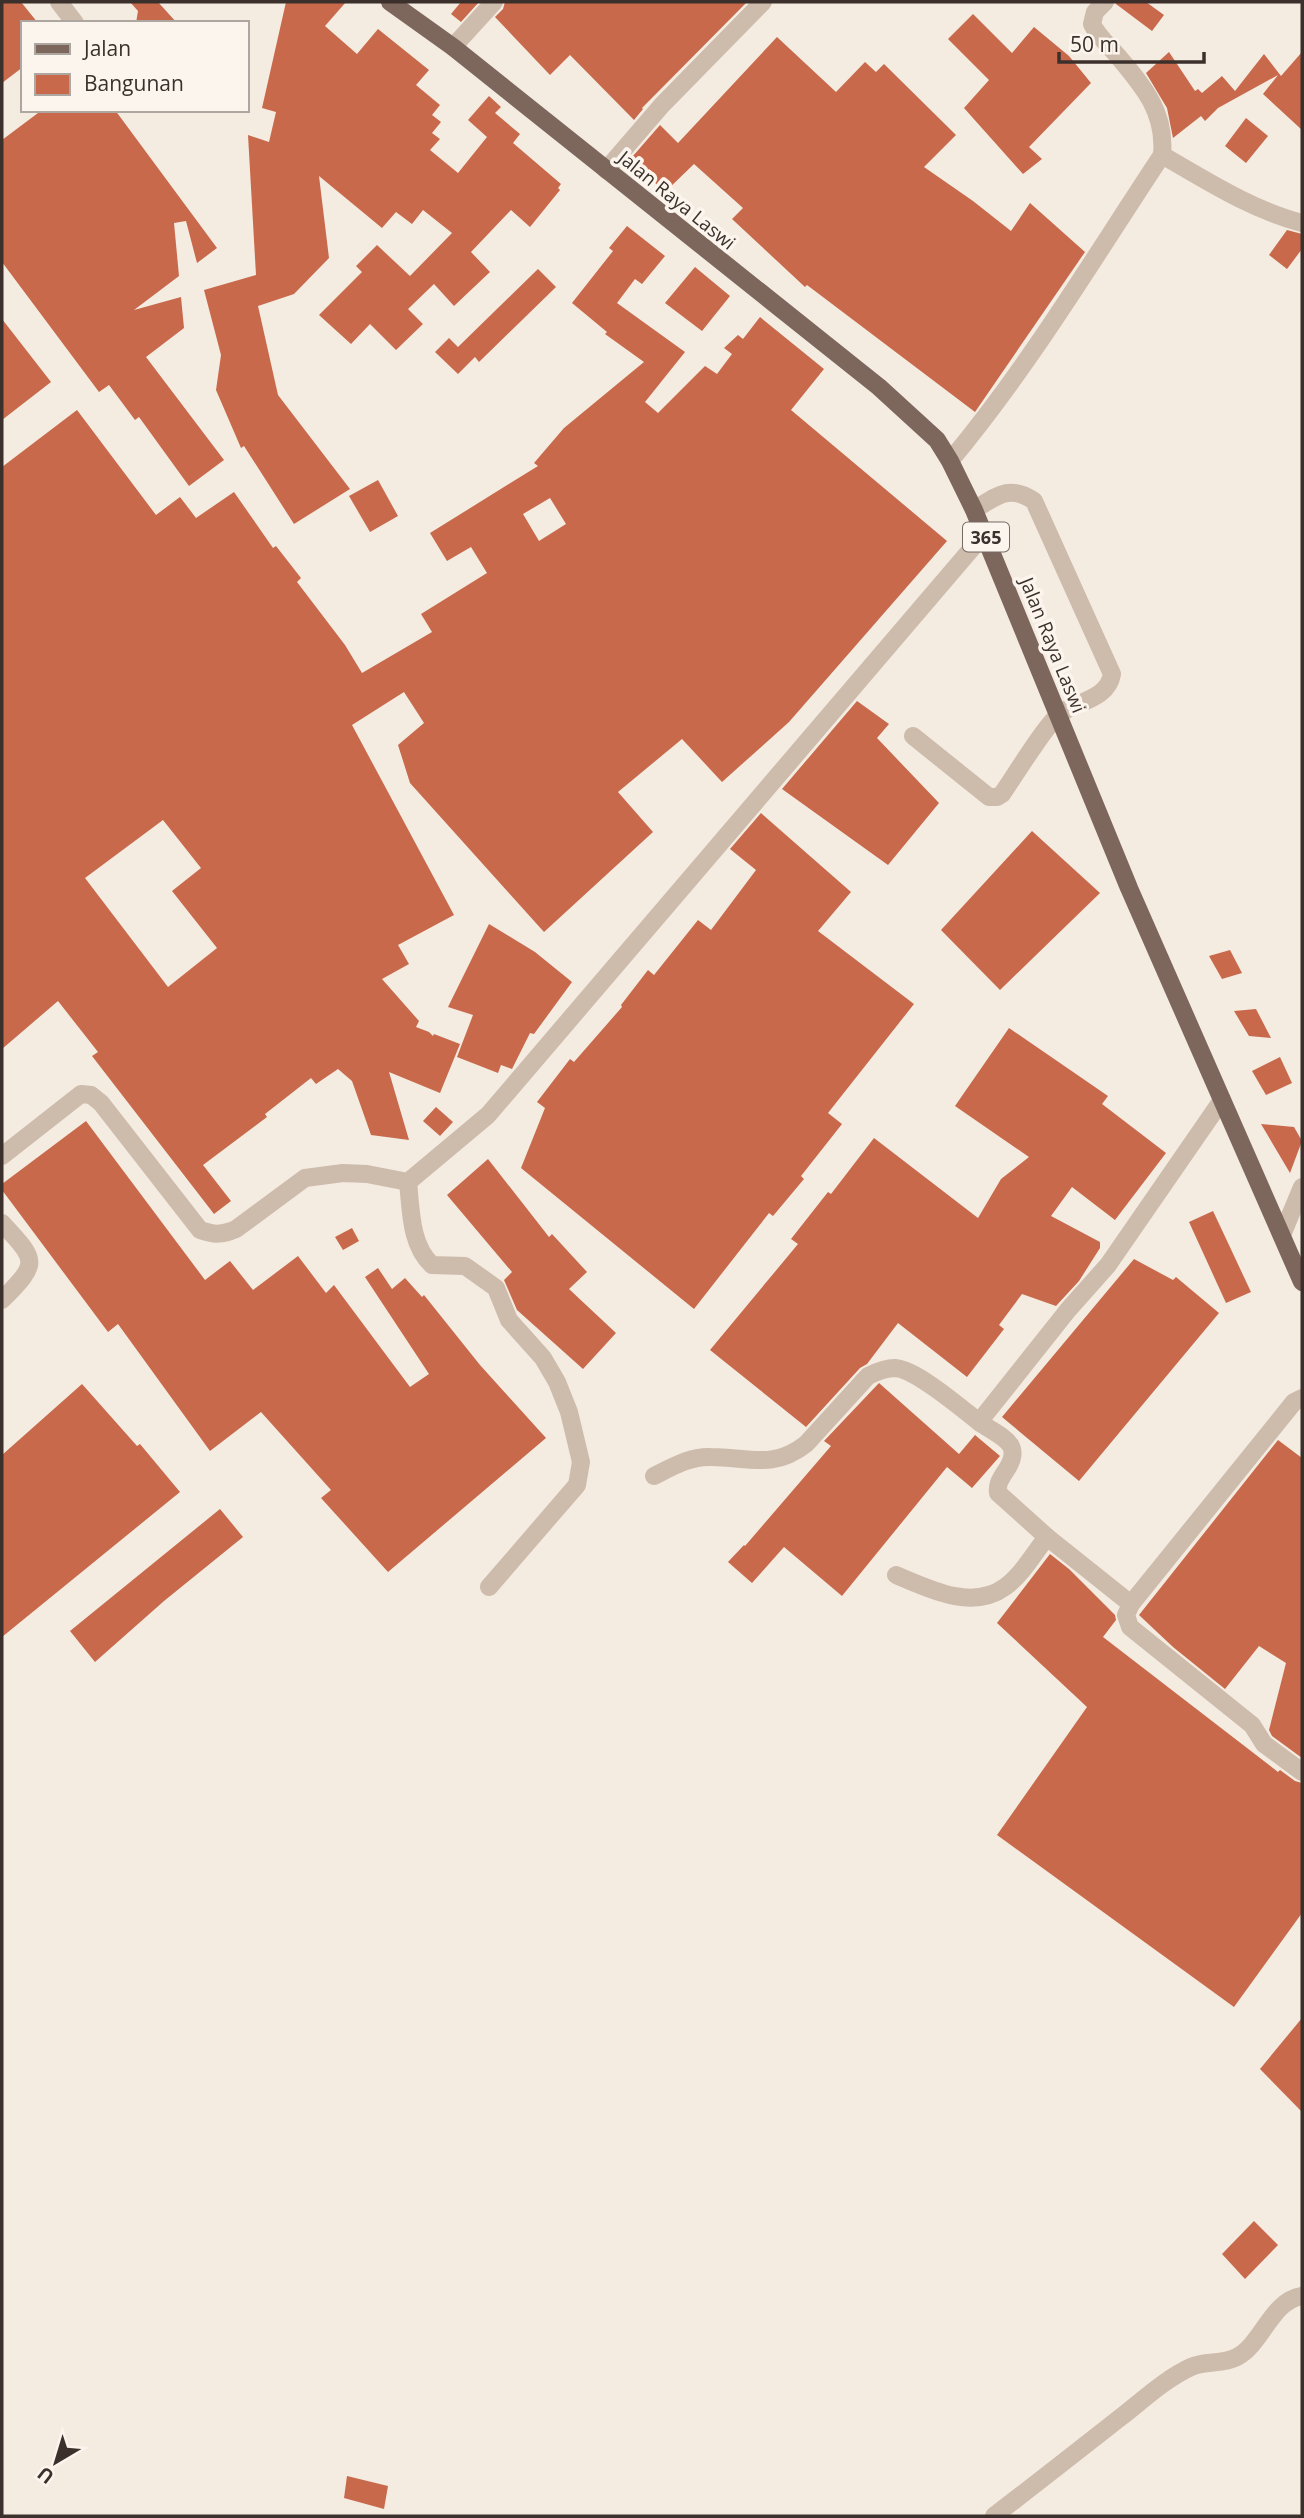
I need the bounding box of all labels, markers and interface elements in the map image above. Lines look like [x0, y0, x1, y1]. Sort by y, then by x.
legend [21, 21, 248, 112]
scale bar [1059, 21, 1204, 65]
text: 50 m [1070, 30, 1119, 58]
text: Jalan [82, 34, 131, 62]
text: Bangunan [84, 69, 184, 97]
street label: Jalan Raya Laswi [611, 143, 741, 255]
road number: 365 [963, 522, 1009, 552]
street label: Jalan Raya Laswi [1013, 572, 1092, 717]
north arrow [21, 2427, 91, 2497]
text: U [32, 2461, 59, 2490]

